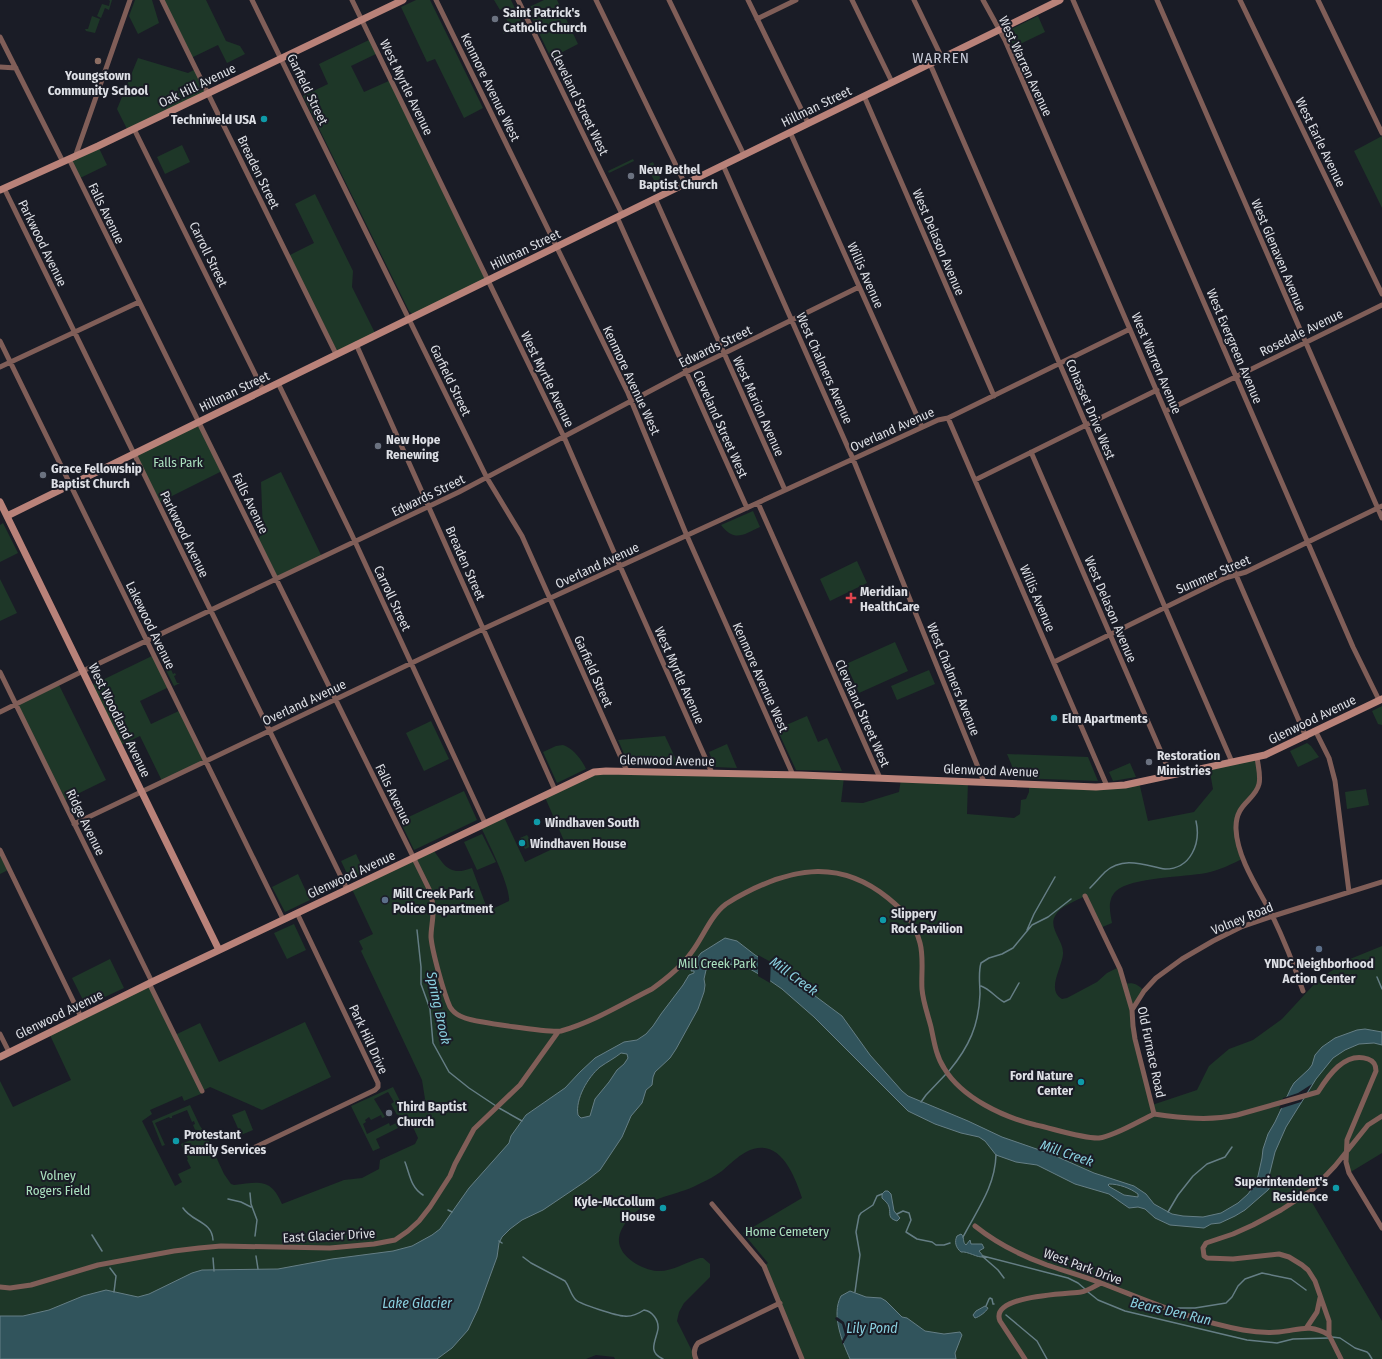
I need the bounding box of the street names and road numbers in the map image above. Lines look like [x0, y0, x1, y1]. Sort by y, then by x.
street label: West Warren Avenue [996, 14, 1055, 119]
street label: Kenmore Avenue West [458, 31, 524, 144]
street label: West Myrtle Avenue [377, 37, 436, 137]
street label: Cleveland Street West [547, 47, 612, 158]
street label: Garfield Street [284, 51, 331, 128]
street label: Oak Hill Avenue [156, 60, 238, 111]
street label: Hillman Street [779, 83, 854, 130]
street label: West Earle Avenue [1292, 95, 1349, 189]
street label: Breaden Street [234, 133, 283, 212]
street label: Falls Avenue [85, 180, 128, 246]
street label: West Delason Avenue [909, 187, 968, 298]
street label: West Glenaven Avenue [1248, 197, 1309, 313]
street label: Parkwood Avenue [15, 198, 70, 289]
street label: Carroll Street [186, 219, 231, 290]
street label: Hillman Street [488, 226, 563, 273]
street label: Willis Avenue [844, 240, 887, 311]
street label: West Evergreen Avenue [1204, 286, 1266, 406]
street label: Rosedale Avenue [1257, 306, 1345, 359]
street label: West Chalmers Avenue [793, 310, 856, 426]
street label: West Warren Avenue [1128, 310, 1185, 416]
street label: Edwards Street [676, 322, 755, 371]
street label: Kenmore Avenue West [600, 323, 664, 438]
street label: West Myrtle Avenue [518, 329, 577, 429]
street label: Garfield Street [427, 342, 474, 419]
street label: West Marion Avenue [730, 354, 787, 459]
street label: Cohasset Drive West [1063, 357, 1119, 462]
street label: Hillman Street [197, 368, 272, 415]
street label: Cleveland Street West [690, 368, 751, 481]
street label: Overland Avenue [848, 404, 937, 455]
street label: Falls Avenue [229, 470, 272, 536]
street label: Edwards Street [389, 471, 468, 520]
street label: Parkwood Avenue [157, 489, 212, 580]
street label: Breaden Street [443, 524, 489, 603]
street label: Overland Avenue [553, 540, 641, 591]
street label: Summer Street [1174, 552, 1253, 597]
street label: West Delason Avenue [1081, 554, 1140, 665]
street label: Carroll Street [371, 563, 415, 634]
street label: Willis Avenue [1017, 563, 1058, 634]
street label: Lakewood Avenue [123, 579, 178, 672]
street label: Kenmore Avenue West [730, 620, 792, 735]
street label: West Chalmers Avenue [924, 621, 983, 738]
street label: West Myrtle Avenue [651, 624, 708, 726]
street label: Garfield Street [571, 633, 616, 710]
street label: Cleveland Street West [832, 657, 893, 770]
street label: West Woodland Avenue [85, 661, 154, 780]
street label: Overland Avenue [260, 677, 348, 728]
street label: Glenwood Avenue [1266, 692, 1358, 747]
street label: Glenwood Avenue [619, 752, 715, 769]
street label: Falls Avenue [372, 761, 415, 827]
street label: Glenwood Avenue [943, 761, 1039, 780]
street label: Ridge Avenue [63, 787, 108, 858]
street label: Glenwood Avenue [305, 848, 398, 901]
street label: Volney Road [1209, 899, 1275, 938]
street label: Glenwood Avenue [13, 987, 105, 1042]
street label: Park Hill Drive [346, 1002, 391, 1076]
street label: Old Furnace Road [1134, 1005, 1169, 1099]
street label: East Glacier Drive [282, 1226, 376, 1245]
street label: West Park Drive [1041, 1245, 1124, 1288]

